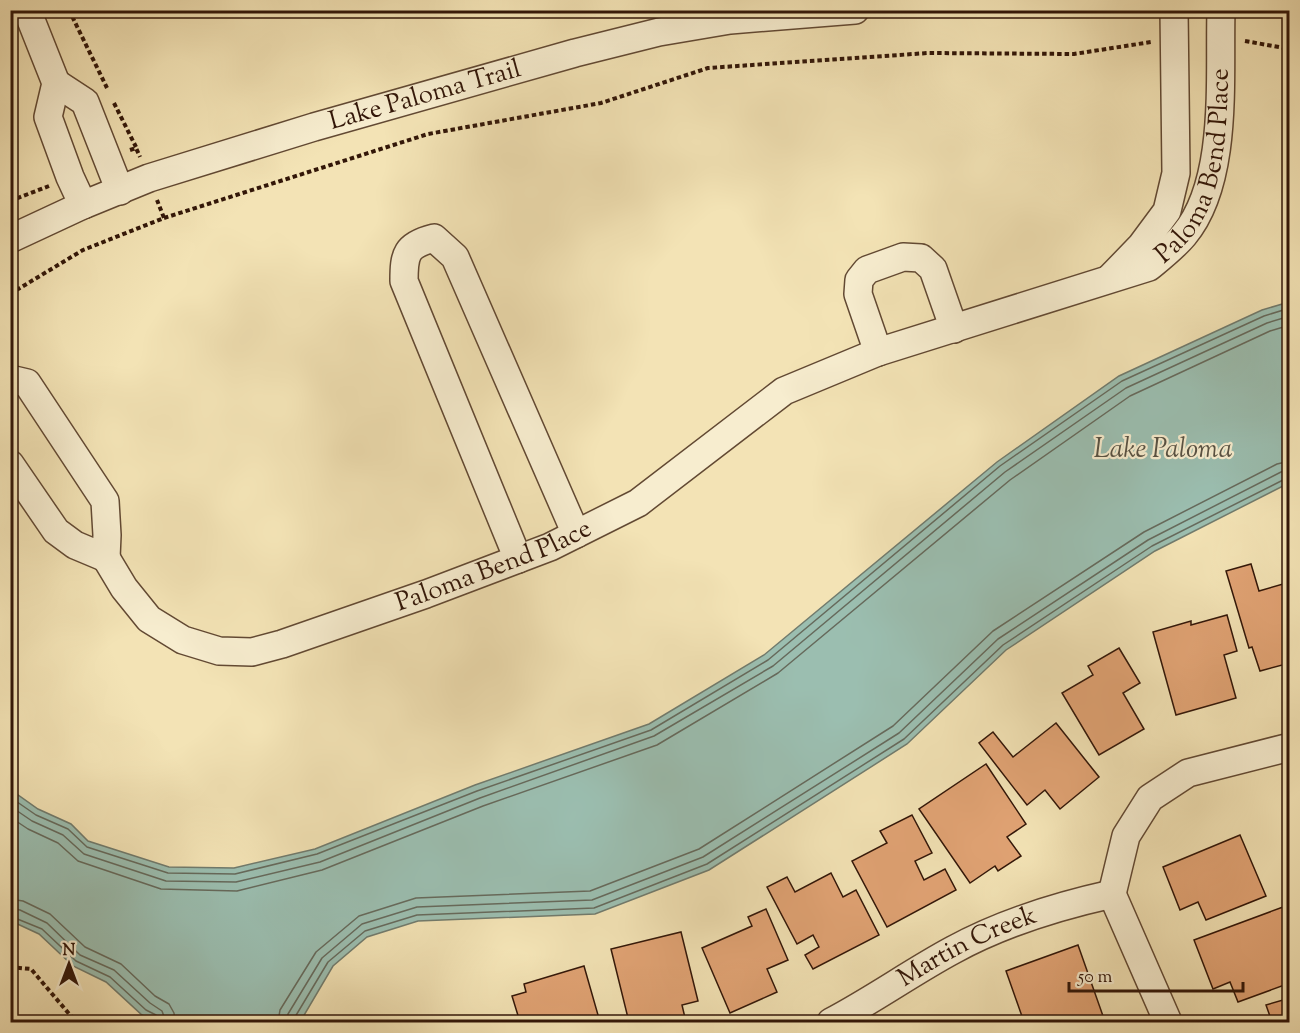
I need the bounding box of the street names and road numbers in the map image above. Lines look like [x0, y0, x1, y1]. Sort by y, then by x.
street label: Lake Paloma Trail [325, 51, 525, 140]
street label: Paloma Bend Place [1147, 68, 1239, 273]
street label: Paloma Bend Place [391, 511, 598, 622]
street label: Martin Creek [891, 897, 1042, 997]

